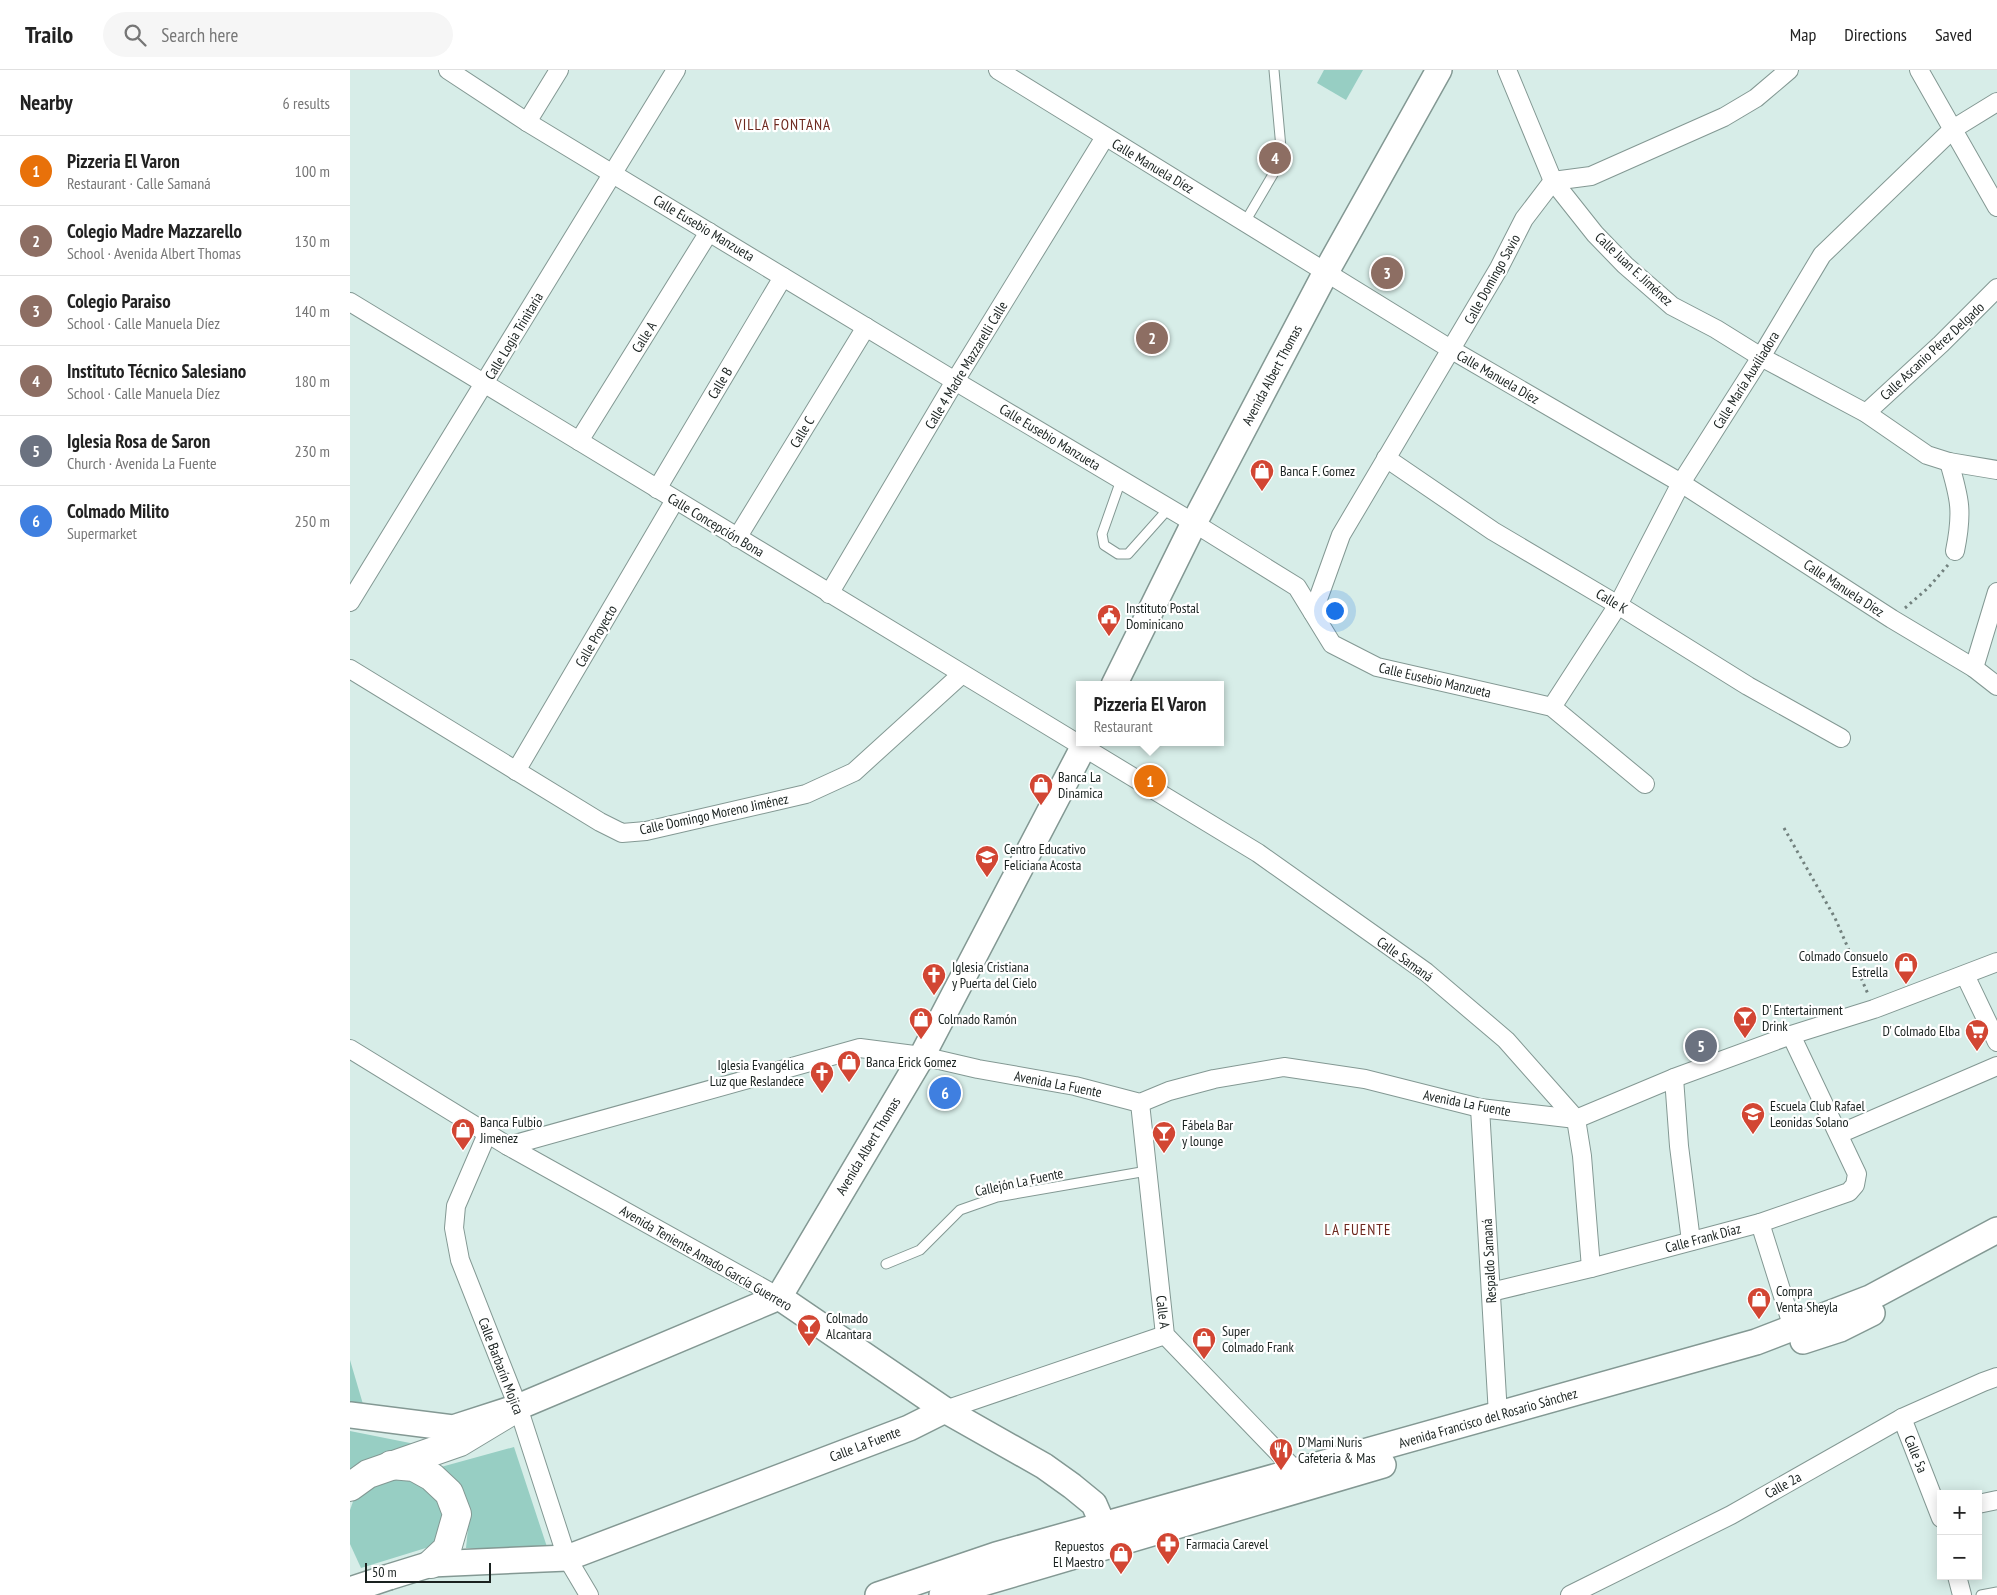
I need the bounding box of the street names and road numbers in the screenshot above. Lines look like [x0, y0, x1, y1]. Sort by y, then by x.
street label: Calle Manuela Díez [1109, 134, 1197, 198]
street label: Calle Eusebio Manzueta [650, 191, 758, 265]
street label: Calle Juan E. Jiménez [1591, 228, 1677, 310]
street label: Calle Domingo Savio [1460, 231, 1524, 327]
street label: Calle Logia Trinitaria [481, 289, 547, 383]
street label: Calle 4 Madre Mazzarelli Calle [921, 298, 1011, 432]
street label: Calle Ascanio Pérez Delgado [1876, 298, 1988, 404]
street label: Calle A [628, 318, 661, 356]
street label: Avenida Albert Thomas [1238, 321, 1306, 428]
street label: Calle María Auxiliadora [1709, 328, 1783, 432]
street label: Calle Manuela Díez [1453, 346, 1543, 408]
street label: Calle B [704, 364, 736, 402]
street label: Calle Eusebio Manzueta [996, 400, 1104, 474]
street label: Calle C [786, 413, 819, 451]
street label: Calle Concepción Bona [664, 489, 768, 561]
street label: Calle Manuela Díez [1800, 555, 1888, 621]
street label: Calle K [1593, 585, 1631, 618]
street label: Calle Proyecto [571, 602, 621, 670]
street label: Calle Eusebio Manzueta [1377, 658, 1493, 702]
street label: Calle Domingo Moreno Jiménez [638, 789, 790, 839]
street label: Calle Samaná [1373, 933, 1437, 985]
street label: Avenida La Fuente [1013, 1067, 1103, 1101]
street label: Avenida La Fuente [1422, 1086, 1512, 1120]
street label: Avenida Albert Thomas [832, 1094, 904, 1198]
street label: Callejón La Fuente [973, 1164, 1065, 1200]
street label: Avenida Teniente Amado García Guerrero [617, 1201, 795, 1315]
street label: Respaldo Samaná [1478, 1218, 1500, 1304]
street label: Calle Frank Díaz [1663, 1219, 1743, 1257]
street label: Calle A [1152, 1294, 1174, 1330]
street label: Calle Barbarín Mojica [474, 1315, 528, 1417]
street label: Avenida Francisco del Rosario Sánchez [1396, 1384, 1580, 1452]
street label: Calle La Fuente [827, 1422, 903, 1466]
street label: Calle 5a [1900, 1433, 1932, 1475]
street label: Calle 2a [1762, 1468, 1804, 1502]

